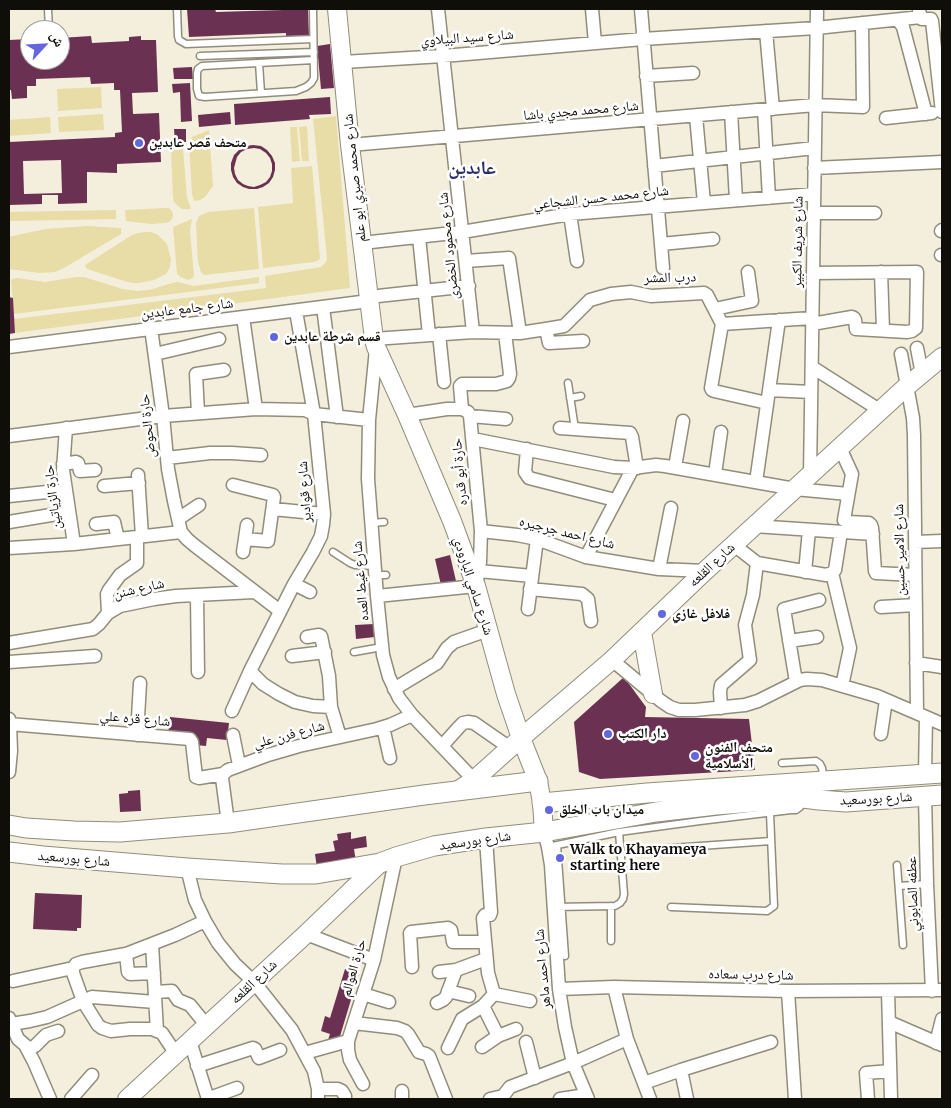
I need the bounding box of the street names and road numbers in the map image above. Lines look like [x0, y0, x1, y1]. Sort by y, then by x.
street label: شارع سيد البيلاوي [420, 26, 514, 50]
street label: شارع محمد مجدي باشا [523, 98, 639, 124]
street label: شارع محمد صبري ابو علم [340, 113, 370, 243]
street label: شارع محمد حسن الشجاعي [532, 183, 670, 213]
street label: شارع محمود الخضرى [435, 191, 463, 301]
street label: شارع شريف الكبير [789, 196, 807, 288]
street label: درب المشر [644, 269, 696, 287]
street label: شارع جامع عابدين [140, 295, 234, 323]
street label: حارة الحوض [136, 393, 160, 459]
street label: حارة أبو قدره [449, 438, 471, 506]
street label: شارع قوادير [294, 461, 316, 523]
street label: حارة الزياتين [41, 464, 65, 530]
street label: شارع الامير حسين [891, 504, 909, 596]
street label: شارع احمد جرجيره [518, 513, 616, 553]
street label: شارع سامي البارودي [449, 535, 497, 637]
street label: شارع القلعه [685, 539, 739, 591]
street label: شارع غيط العده [349, 540, 373, 622]
street label: شارع شنن [112, 575, 166, 603]
street label: شارع قره علي [99, 708, 171, 730]
street label: شارع فرن علي [252, 717, 326, 753]
street label: شارع بورسعيد [839, 789, 913, 809]
street label: شارع بورسعيد [438, 828, 512, 854]
street label: شارع بورسعيد [37, 847, 111, 871]
street label: عطفه الصابوني [903, 856, 923, 932]
street label: شارع احمد ماهر [531, 928, 555, 1010]
street label: حارة العوالم [338, 937, 370, 999]
street label: شارع القلعه [227, 956, 281, 1008]
street label: شارع درب سعاده [708, 966, 794, 984]

